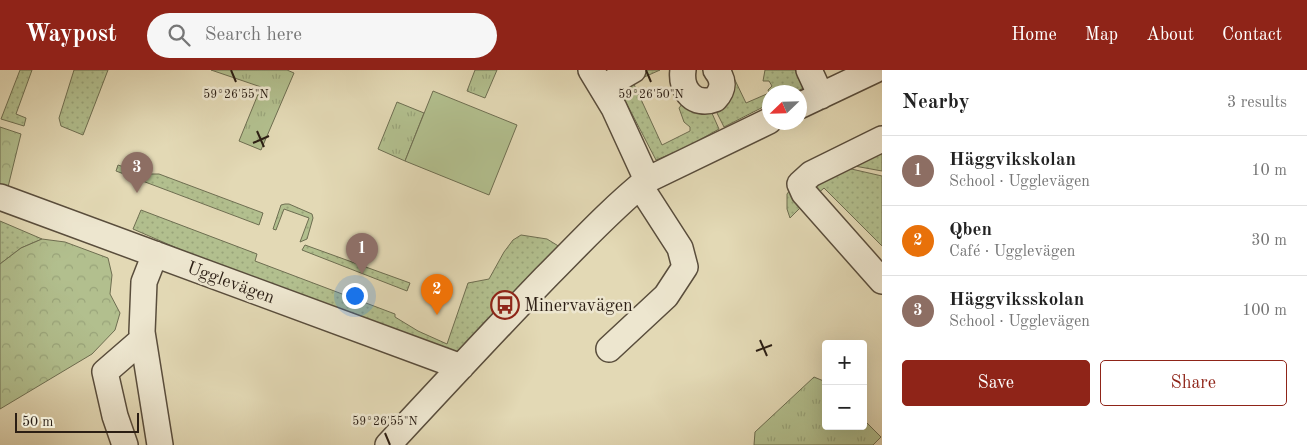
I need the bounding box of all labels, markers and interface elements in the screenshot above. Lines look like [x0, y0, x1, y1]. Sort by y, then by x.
search box [147, 13, 497, 58]
icon: search [165, 21, 193, 49]
text: Waypost [25, 23, 117, 47]
text: Search here [205, 26, 302, 45]
text: Home [1011, 26, 1057, 44]
text: Map [1085, 26, 1118, 44]
text: About [1146, 26, 1194, 44]
text: Contact [1222, 26, 1282, 44]
north arrow [762, 85, 807, 130]
text: 59°26'55"N [203, 88, 269, 101]
text: 59°26'50"N [618, 88, 684, 101]
text: Nearby [902, 92, 970, 113]
text: 3 results [1227, 95, 1287, 111]
text: Häggvikskolan [949, 151, 1076, 170]
pin: 3 [121, 152, 153, 193]
text: 1 [913, 163, 923, 179]
text: 10 m [1251, 163, 1287, 179]
text: School · Ugglevägen [949, 174, 1090, 190]
text: Qben [949, 221, 992, 240]
pin: 1 [346, 233, 378, 274]
text: 2 [913, 233, 923, 249]
text: 30 m [1251, 233, 1287, 249]
text: Café · Ugglevägen [949, 244, 1075, 260]
street label: Ugglevägen [184, 259, 277, 307]
pin: 2 [421, 274, 453, 315]
your location [342, 283, 368, 309]
bus stop icon: Minervavägen [490, 290, 520, 320]
text: Häggviksskolan [949, 291, 1084, 310]
place label: Minervavägen [524, 297, 633, 315]
text: 3 [913, 303, 923, 319]
text: 100 m [1242, 303, 1287, 319]
text: School · Ugglevägen [949, 314, 1090, 330]
map controls [822, 340, 867, 430]
button: + [822, 340, 867, 385]
button: Save [902, 360, 1090, 406]
button: Share [1100, 360, 1287, 406]
button: − [822, 385, 867, 430]
scale bar [15, 410, 139, 433]
text: 50 m [22, 415, 53, 429]
text: 59°26'55"N [352, 415, 418, 428]

